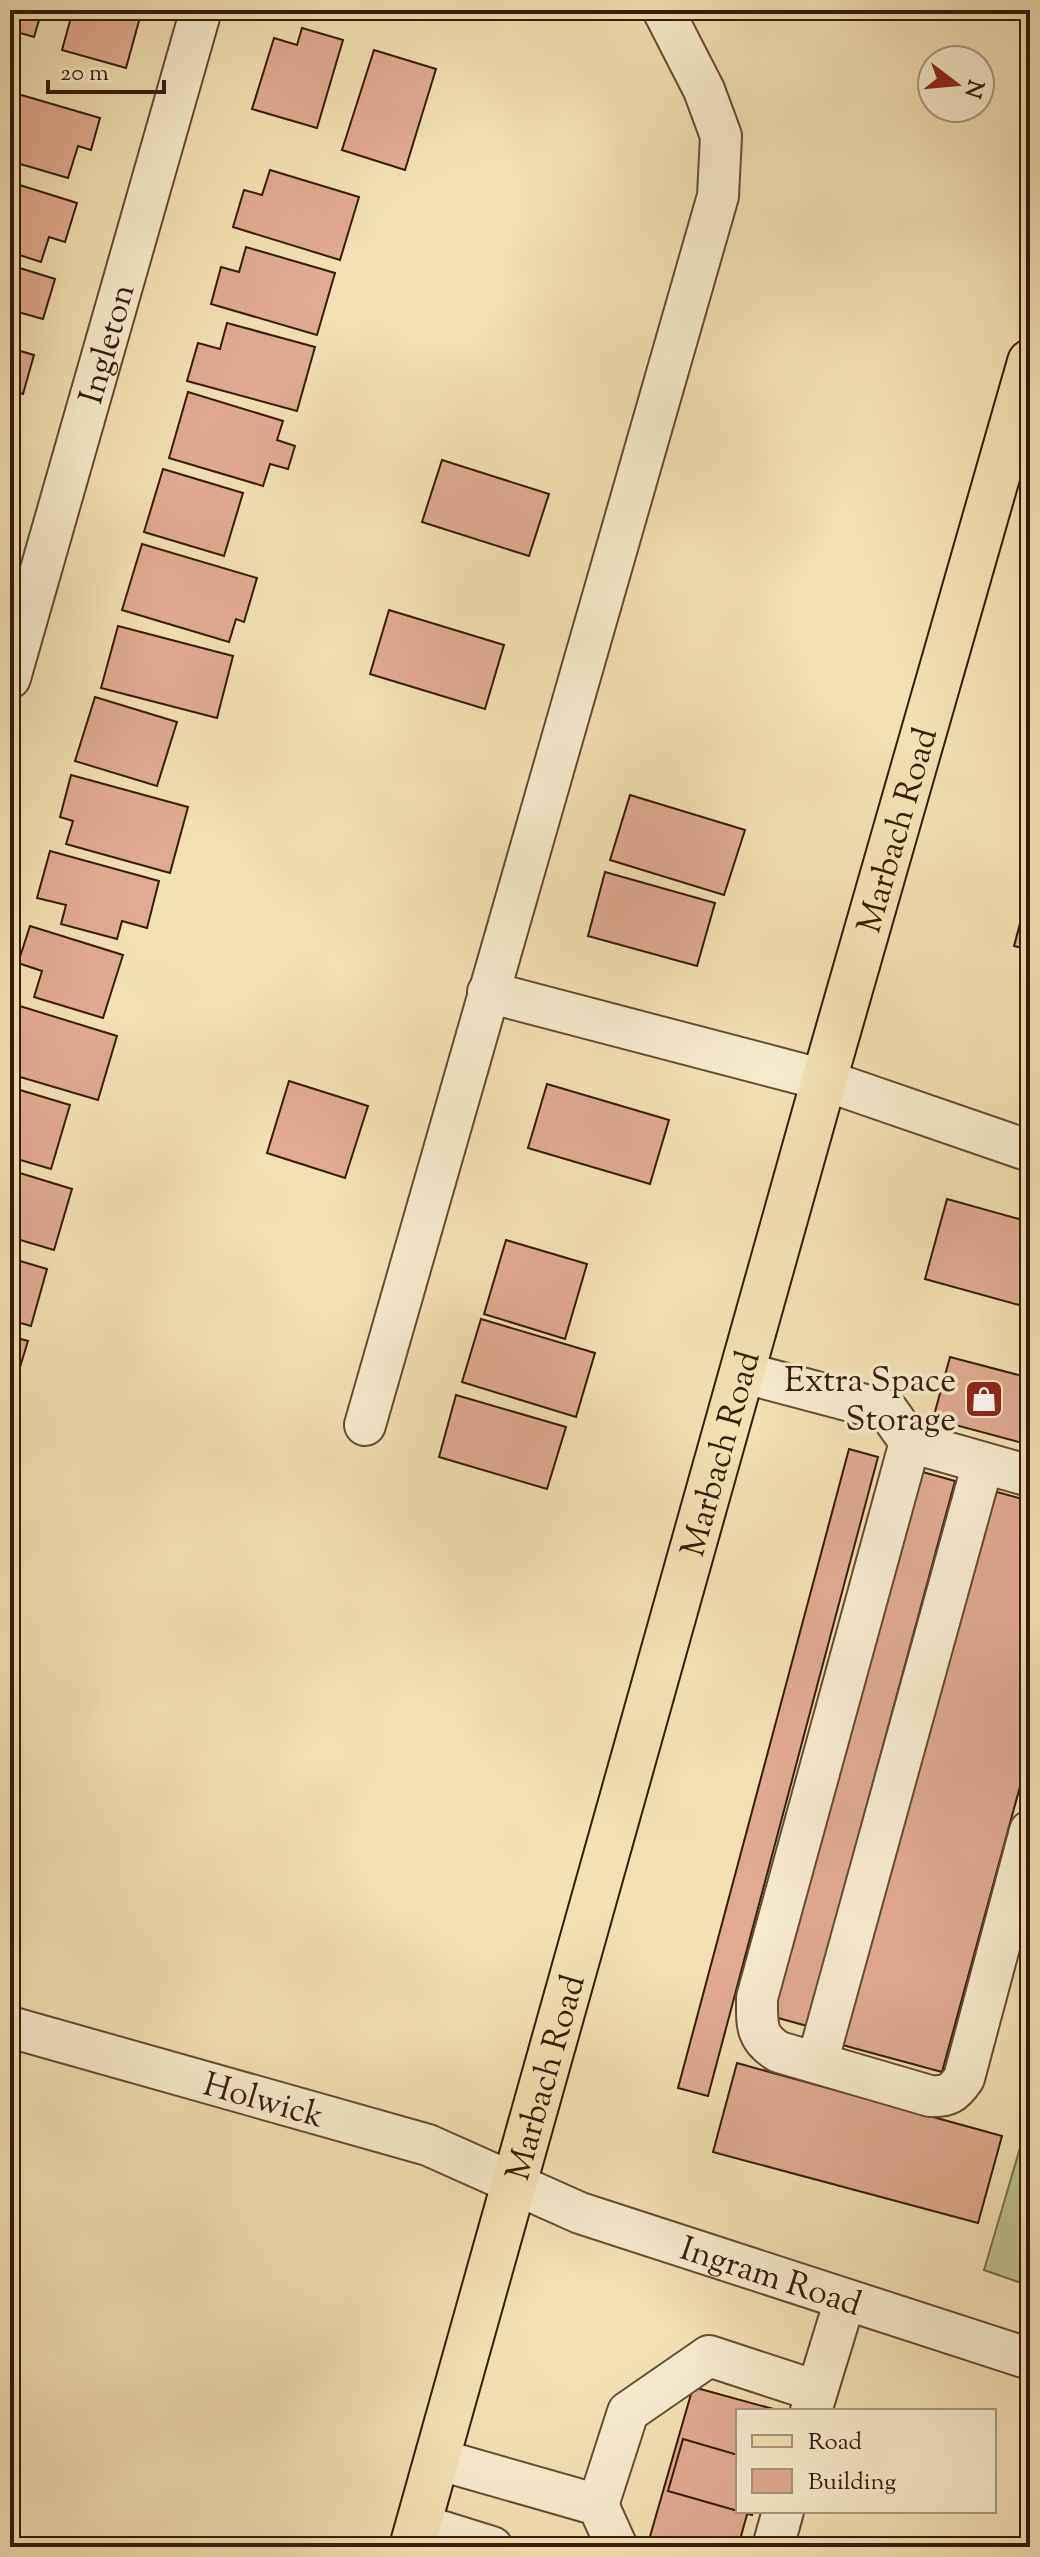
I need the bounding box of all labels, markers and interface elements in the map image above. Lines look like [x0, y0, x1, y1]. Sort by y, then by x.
scale bar [48, 44, 164, 94]
north arrow [916, 44, 996, 124]
text: 20 m [60, 57, 109, 91]
text: N [954, 76, 990, 102]
street label: Ingleton [69, 279, 149, 410]
street label: Marbach Road [846, 722, 952, 939]
street label: Marbach Road [670, 1346, 775, 1563]
place label: Extra Space Storage [784, 1358, 956, 1446]
shop icon: Extra Space Storage [963, 1378, 1005, 1420]
street label: Marbach Road [495, 1970, 600, 2187]
street label: Holwick [197, 2062, 329, 2142]
street label: Ingram Road [673, 2226, 867, 2331]
legend [736, 2409, 996, 2513]
text: Road [808, 2426, 862, 2460]
text: Building [808, 2466, 897, 2500]

